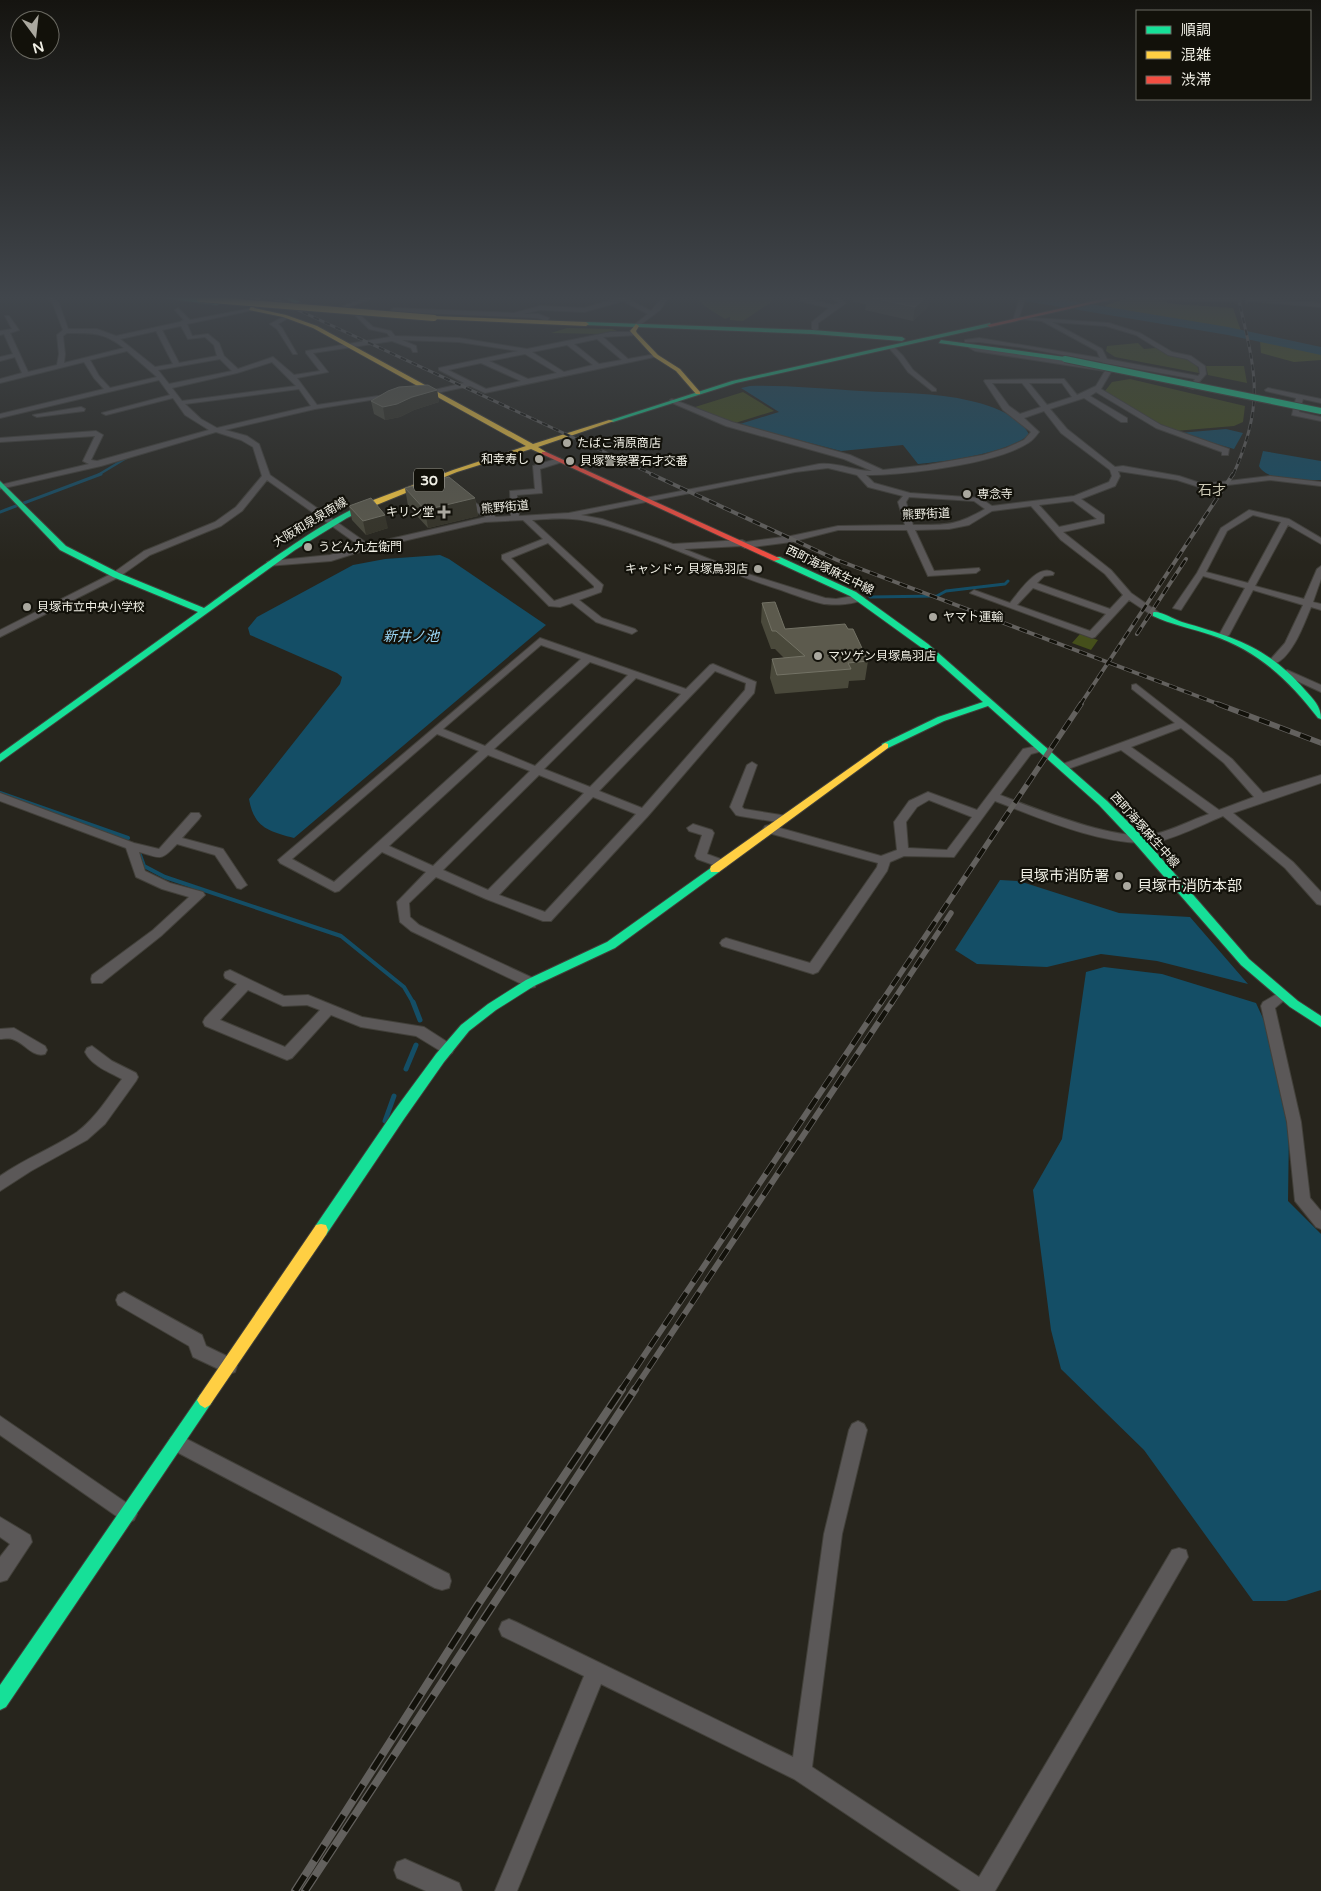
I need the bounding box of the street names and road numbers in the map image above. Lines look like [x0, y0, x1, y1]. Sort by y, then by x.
road number: 30 [414, 468, 444, 492]
street label: 大阪和泉泉南線 [270, 494, 350, 550]
street label: 熊野街道 [480, 498, 530, 516]
street label: 熊野街道 [902, 506, 950, 522]
street label: 西町海塚麻生中線 [784, 543, 876, 597]
street label: 西町海塚麻生中線 [1108, 790, 1182, 870]

